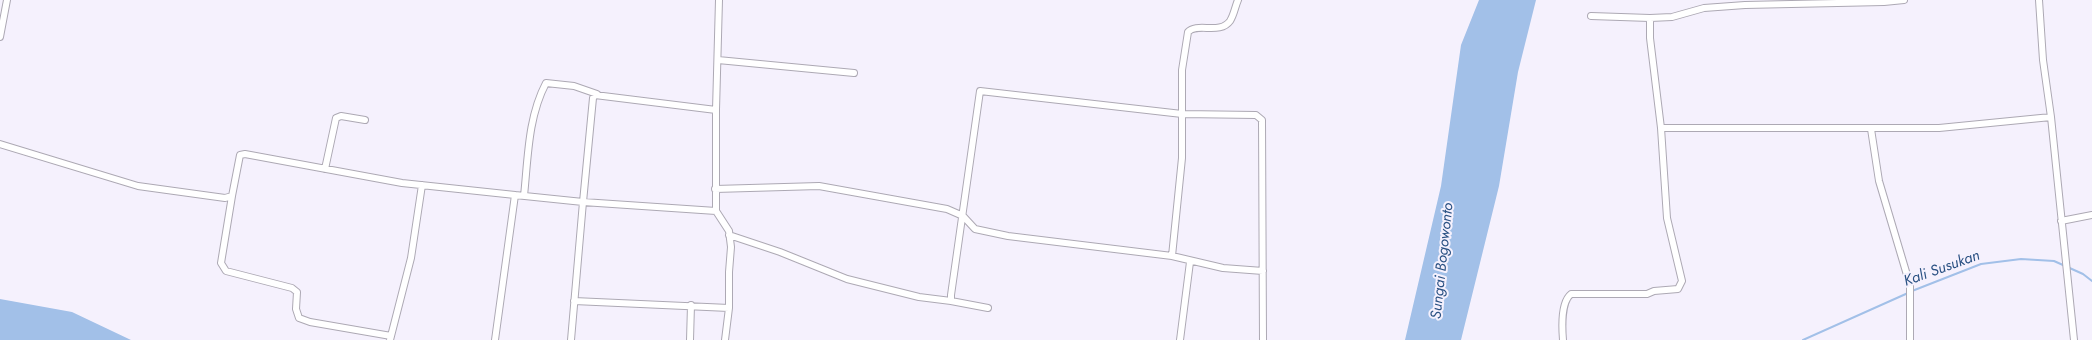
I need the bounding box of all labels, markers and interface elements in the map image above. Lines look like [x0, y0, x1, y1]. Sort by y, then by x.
water label: Sungai Bogowonto [1428, 202, 1458, 320]
water label: Kali Susukan [1902, 247, 1982, 291]

